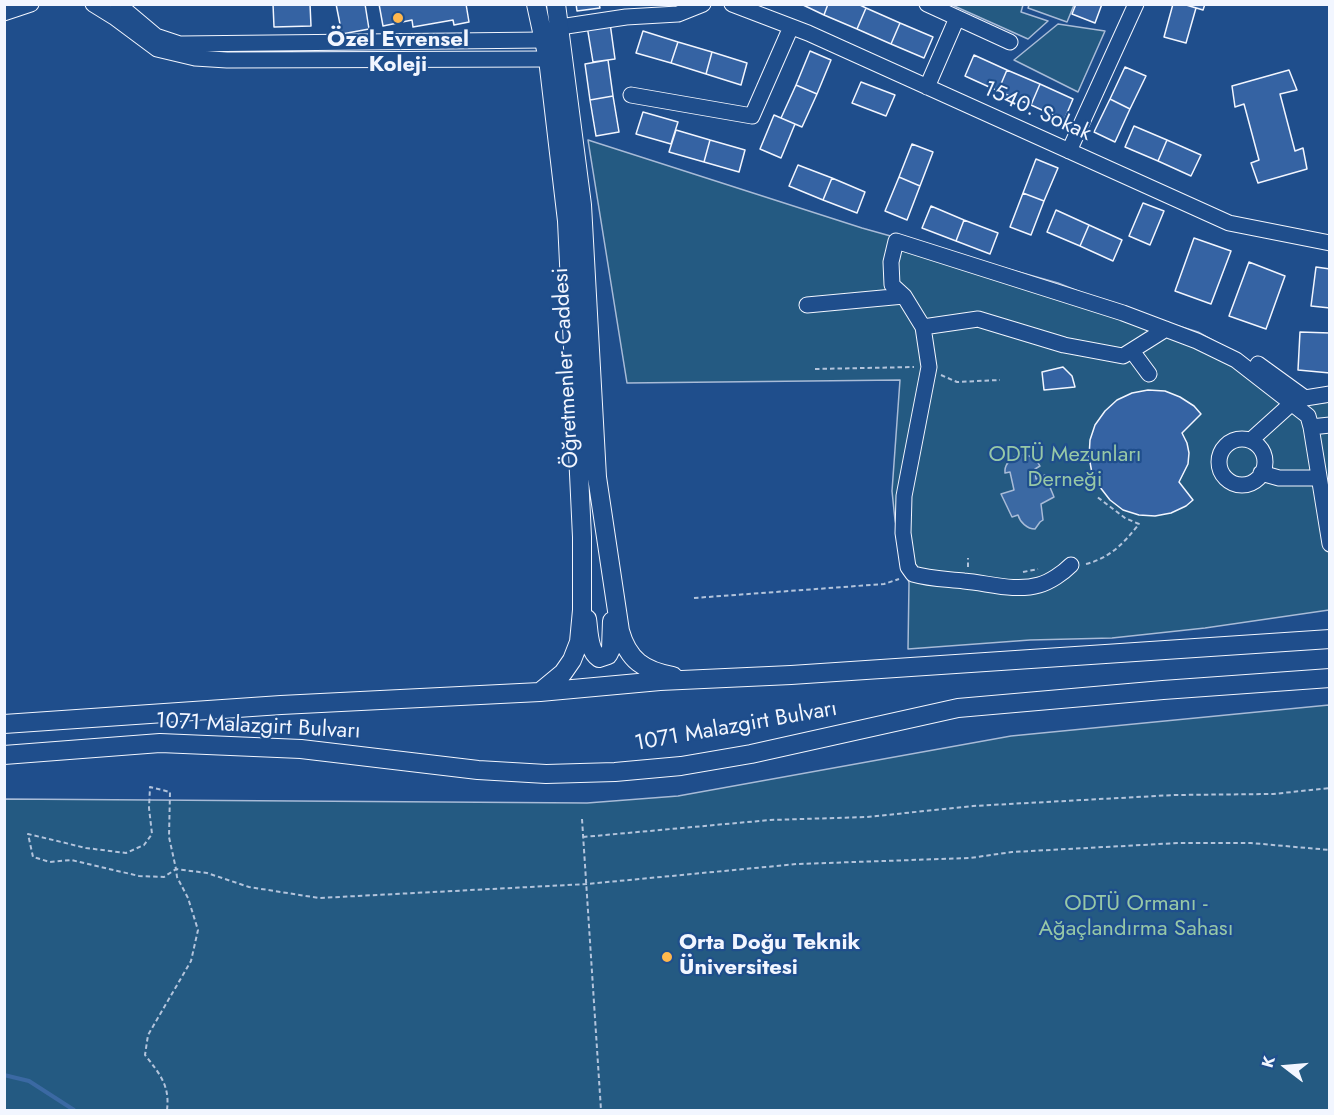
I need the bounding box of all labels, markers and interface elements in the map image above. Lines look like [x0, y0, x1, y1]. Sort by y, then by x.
marker: Özel Evrensel Koleji [391, 11, 405, 25]
place label: Özel Evrensel Koleji [327, 28, 469, 80]
street label: 1540. Sokak [979, 76, 1095, 148]
street label: Öğretmenler Caddesi [549, 267, 585, 469]
park label: ODTÜ Mezunları Derneği [988, 443, 1142, 494]
street label: 1071 Malazgirt Bulvarı [633, 696, 839, 758]
street label: 1071 Malazgirt Bulvarı [155, 708, 361, 746]
park label: ODTÜ Ormanı - Ağaçlandırma Sahası [1039, 892, 1233, 944]
place label: Orta Doğu Teknik Üniversitesi [679, 931, 860, 982]
marker: Orta Doğu Teknik Üniversitesi [660, 950, 674, 964]
north arrow [1256, 1037, 1316, 1097]
text: K [1256, 1053, 1281, 1070]

